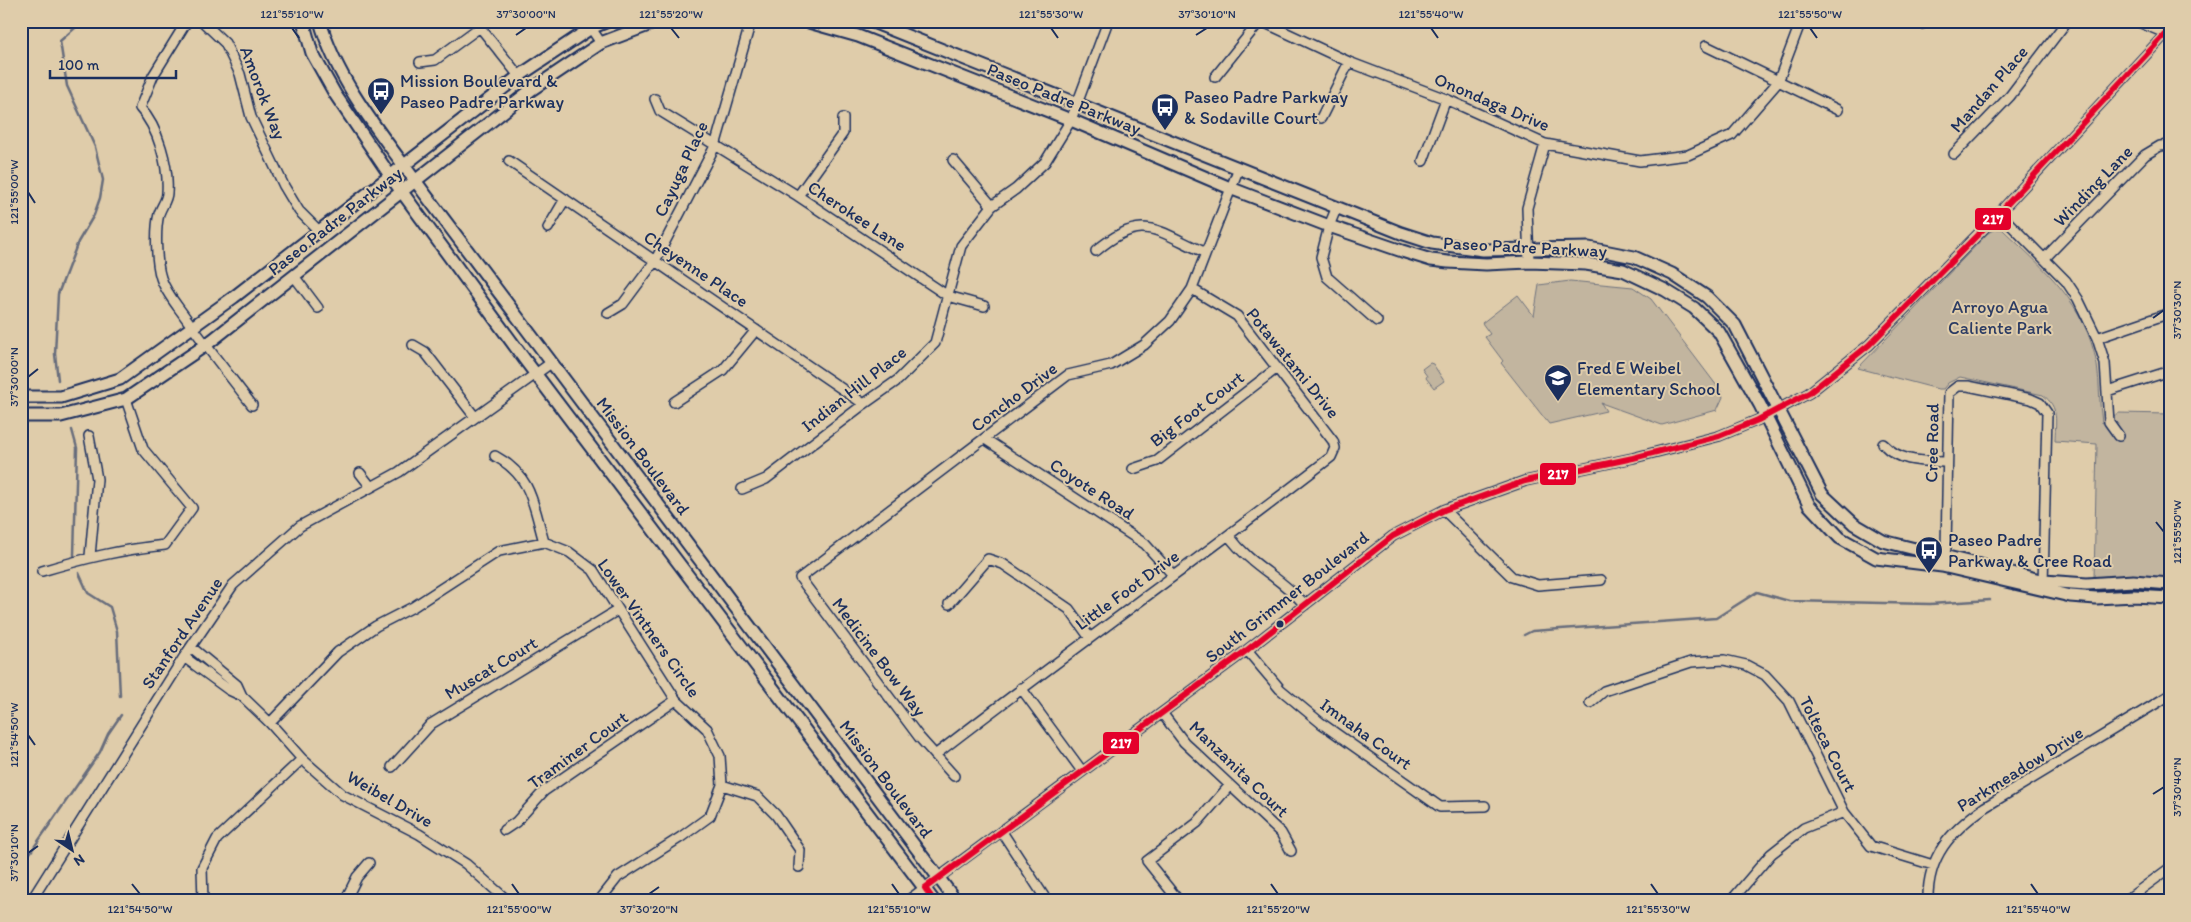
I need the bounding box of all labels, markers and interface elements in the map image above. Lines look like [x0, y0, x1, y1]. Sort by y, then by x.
text: 121°55'10"W [260, 7, 324, 21]
text: 37°30'00"N [496, 7, 556, 21]
text: 121°55'20"W [639, 7, 703, 21]
text: 121°55'30"W [1019, 7, 1083, 21]
text: 37°30'10"N [1178, 7, 1236, 21]
text: 121°55'40"W [1398, 7, 1464, 21]
text: 121°55'50"W [1778, 7, 1842, 21]
street label: Mandan Place [1945, 41, 2033, 137]
street label: Amorok Way [235, 43, 291, 143]
scale bar [50, 48, 176, 80]
text: 100 m [58, 56, 100, 74]
street label: Paseo Padre Parkway [984, 58, 1145, 140]
street label: Onondaga Drive [1431, 68, 1553, 136]
place label: Mission Boulevard & Paseo Padre Parkway [400, 70, 565, 113]
bus stop icon: Mission Boulevard & Paseo Padre Parkway [366, 76, 396, 115]
place label: Paseo Padre Parkway & Sodaville Court [1184, 86, 1349, 129]
bus stop icon: Paseo Padre Parkway & Sodaville Court [1150, 92, 1180, 131]
street label: Cayuga Place [649, 118, 713, 220]
street label: Winding Lane [2049, 141, 2137, 231]
text: 121°55'00"W [7, 159, 21, 225]
street label: Paseo Padre Parkway [264, 162, 407, 280]
street label: Cherokee Lane [804, 176, 910, 256]
line badge: 217 [1974, 207, 2012, 231]
text: 217 [1983, 211, 2003, 228]
street label: Cheyenne Place [639, 226, 753, 312]
street label: Paseo Padre Parkway [1443, 232, 1608, 262]
text: 37°30'30"N [2170, 281, 2184, 339]
park label: Arroyo Agua Caliente Park [1948, 296, 2052, 339]
street label: Potawatami Drive [1242, 303, 1344, 423]
street label: Indian Hill Place [797, 341, 911, 437]
text: 37°30'00"N [7, 347, 21, 407]
street label: Concho Drive [966, 357, 1062, 437]
place label: Fred E Weibel Elementary School [1577, 357, 1721, 400]
school or university icon: Fred E Weibel Elementary School [1543, 363, 1573, 402]
street label: Big Foot Court [1145, 366, 1249, 452]
street label: Mission Boulevard [591, 393, 695, 519]
street label: Cree Road [1920, 403, 1944, 483]
street label: Coyote Road [1046, 454, 1139, 525]
line badge: 217 [1539, 462, 1577, 486]
text: 217 [1548, 466, 1568, 483]
text: 121°55'50"W [2170, 500, 2184, 564]
street label: South Grimmer Boulevard [1201, 526, 1373, 668]
place label: Paseo Padre Parkway & Cree Road [1948, 529, 2112, 572]
bus stop icon: Paseo Padre Parkway & Cree Road [1914, 535, 1944, 574]
street label: Little Foot Drive [1071, 545, 1183, 635]
street label: Lower Vintners Circle [593, 554, 705, 702]
street label: Stanford Avenue [137, 573, 227, 693]
street label: Medicine Bow Way [827, 593, 931, 721]
unlabelled marker [1275, 619, 1285, 629]
street label: Muscat Court [441, 632, 542, 704]
street label: Imnaha Court [1316, 693, 1416, 775]
street label: Tolteca Court [1795, 693, 1862, 796]
text: 121°54'50"W [7, 702, 21, 768]
street label: Traminer Court [524, 706, 633, 794]
street label: Mission Boulevard [834, 716, 938, 842]
street label: Manzanita Court [1185, 716, 1294, 822]
street label: Parkmeadow Drive [1953, 721, 2087, 817]
line badge: 217 [1102, 731, 1140, 755]
text: 217 [1111, 735, 1131, 752]
text: 37°30'40"N [2170, 757, 2184, 817]
street label: Weibel Drive [343, 766, 437, 832]
text: 37°30'10"N [7, 824, 21, 882]
north arrow [48, 824, 98, 874]
text: N [70, 851, 88, 870]
text: 121°54'50"W [107, 902, 173, 916]
text: 121°55'00"W [486, 902, 552, 916]
text: 37°30'20"N [620, 902, 678, 916]
text: 121°55'10"W [867, 902, 931, 916]
text: 121°55'20"W [1246, 902, 1310, 916]
text: 121°55'30"W [1626, 902, 1690, 916]
text: 121°55'40"W [2005, 902, 2071, 916]

